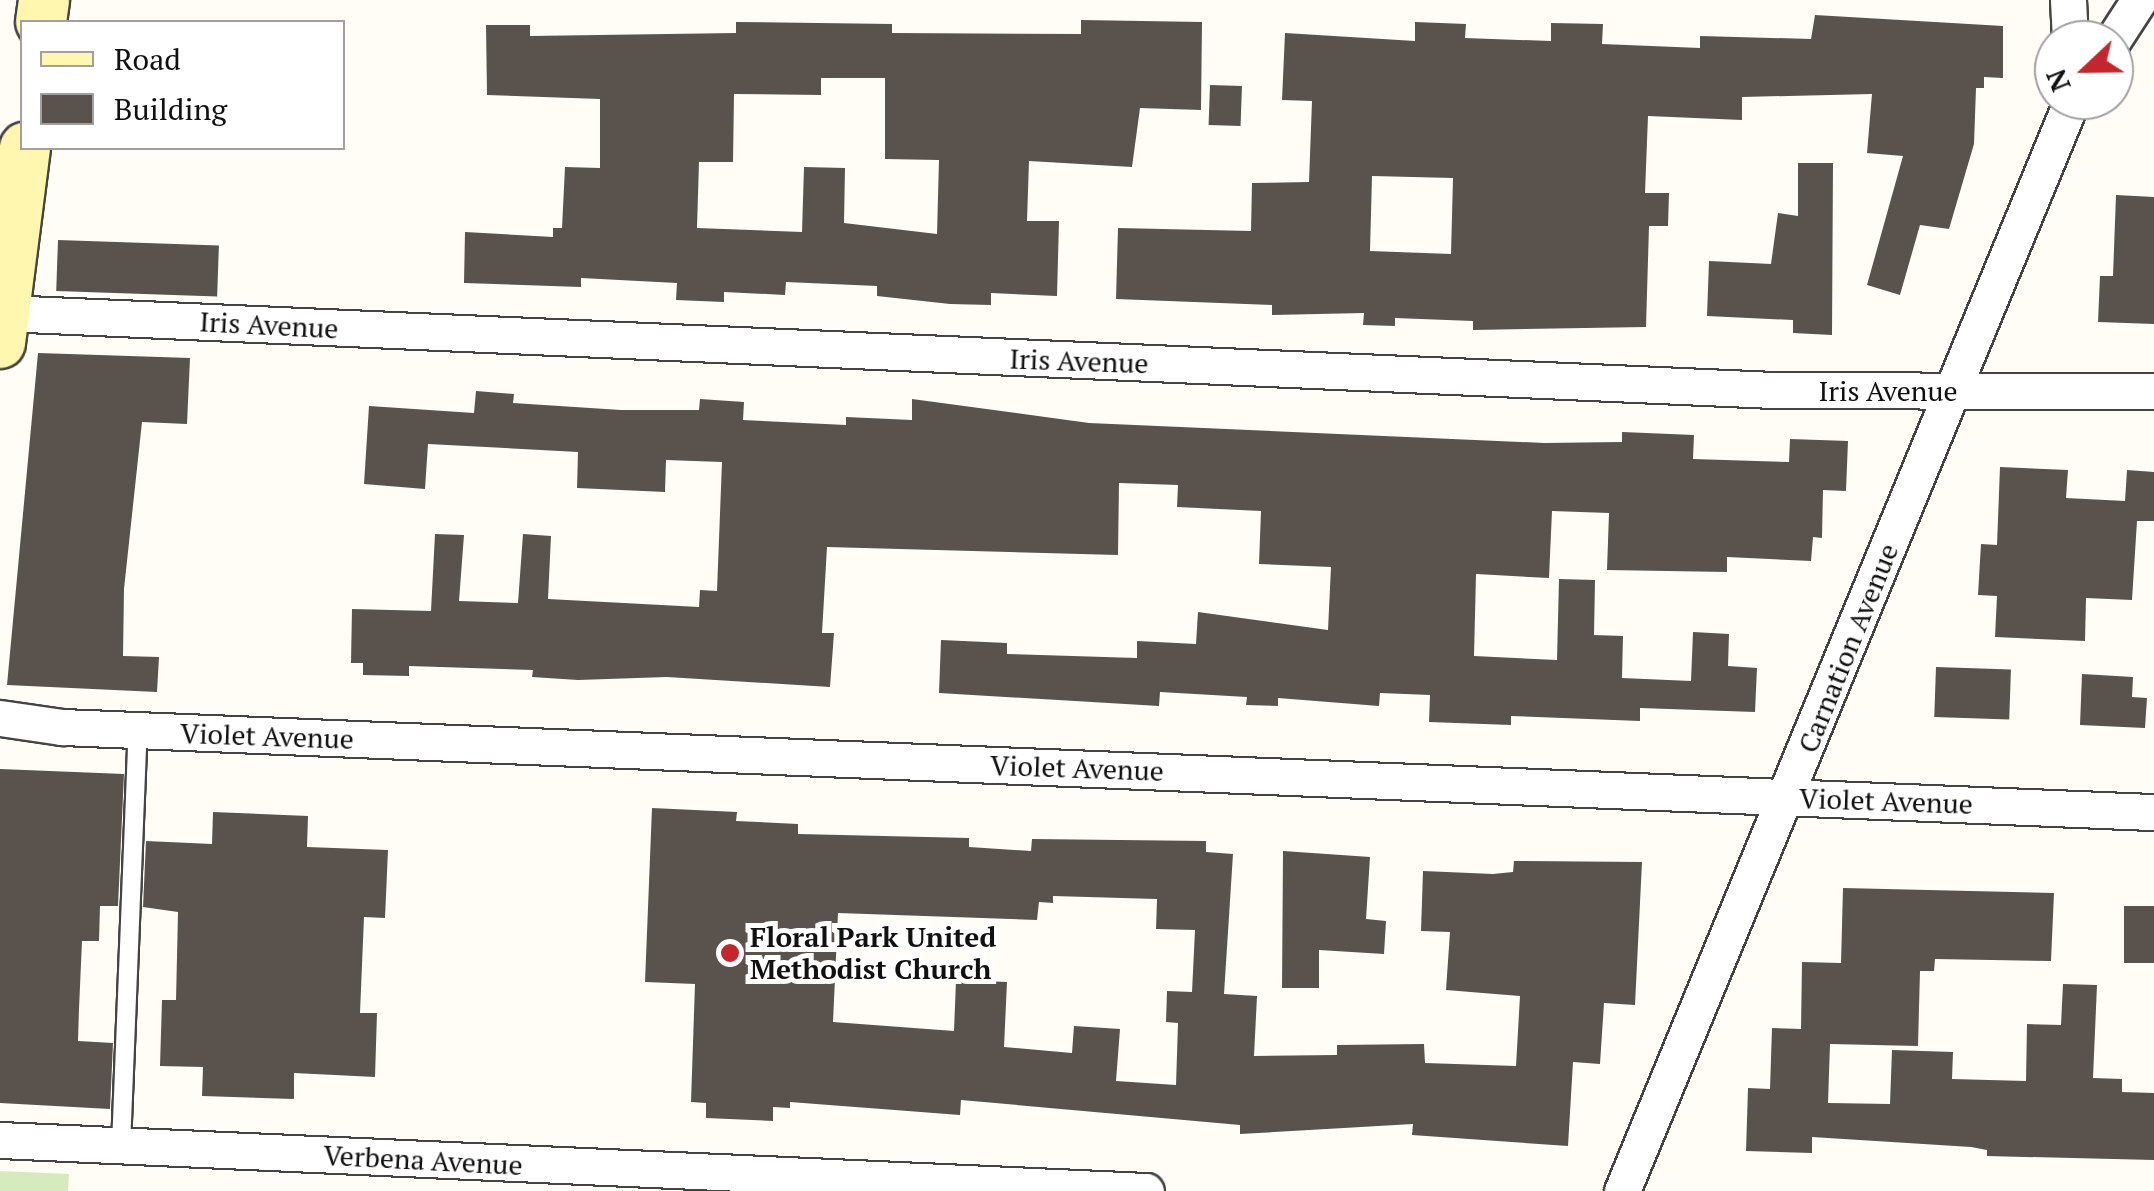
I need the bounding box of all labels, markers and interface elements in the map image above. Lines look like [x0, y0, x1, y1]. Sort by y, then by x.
legend [20, 20, 345, 150]
north arrow [2034, 20, 2134, 120]
text: Road [114, 39, 181, 79]
text: N [2036, 64, 2079, 97]
text: Building [114, 89, 227, 129]
street label: Iris Avenue [198, 305, 340, 345]
street label: Iris Avenue [1009, 342, 1149, 380]
street label: Iris Avenue [1818, 374, 1958, 408]
street label: Carnation Avenue [1791, 538, 1905, 758]
street label: Violet Avenue [179, 716, 355, 756]
street label: Violet Avenue [989, 748, 1165, 788]
street label: Violet Avenue [1798, 781, 1974, 821]
place label: Floral Park United Methodist Church [750, 920, 996, 986]
marker: Floral Park United Methodist Church [719, 942, 741, 964]
street label: Verbena Avenue [322, 1138, 524, 1182]

